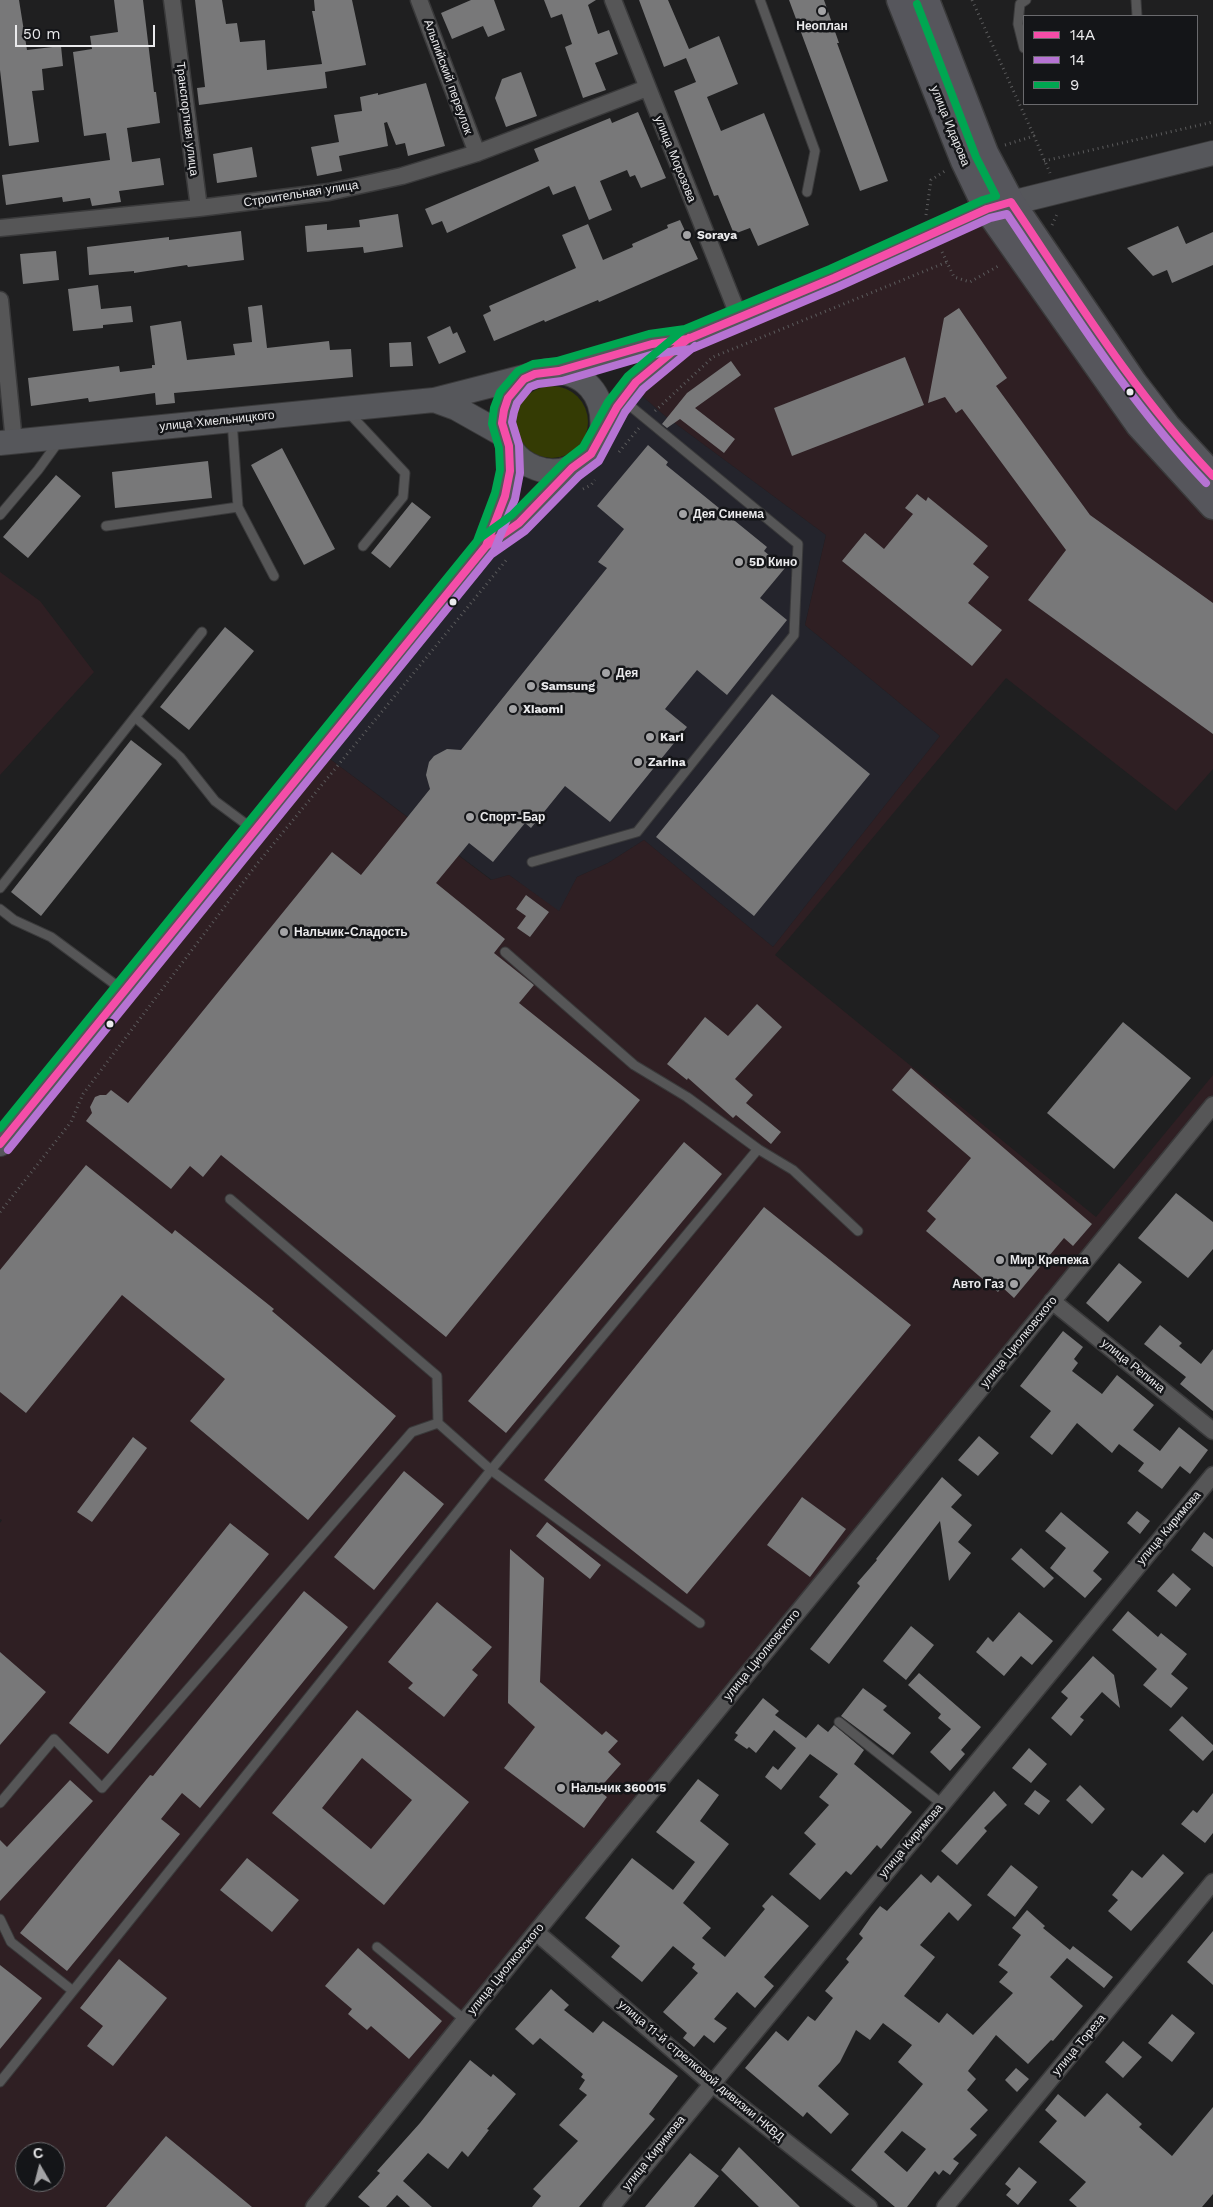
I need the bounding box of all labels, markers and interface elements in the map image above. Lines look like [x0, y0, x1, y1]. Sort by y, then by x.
marker: Неоплан [816, 5, 828, 17]
scale bar [18, 15, 158, 47]
legend [1023, 15, 1198, 105]
street label: Альпийский переулок [421, 18, 475, 136]
place label: Неоплан [796, 19, 848, 33]
text: 50 m [23, 25, 60, 43]
text: 14А [1070, 26, 1095, 44]
text: 14 [1070, 51, 1085, 69]
street label: Транспортная улица [173, 61, 201, 177]
text: 9 [1070, 76, 1079, 94]
street label: улица Идарова [927, 84, 973, 168]
street label: улица Морозова [651, 114, 699, 204]
street label: Строительная улица [243, 178, 359, 210]
place label: Soraya [697, 228, 737, 242]
marker: Soraya [681, 229, 693, 241]
unlabelled marker [1125, 387, 1135, 397]
street label: улица Хмельницкого [159, 408, 275, 434]
place label: Дея Синема [693, 507, 764, 521]
marker: Дея Синема [677, 508, 689, 520]
place label: 5D Кино [749, 555, 797, 569]
marker: 5D Кино [733, 556, 745, 568]
unlabelled marker [448, 597, 458, 607]
place label: Дея [616, 666, 638, 680]
marker: Дея [600, 667, 612, 679]
place label: Samsung [541, 679, 595, 693]
marker: Samsung [525, 680, 537, 692]
place label: Xiaomi [523, 702, 563, 716]
marker: Xiaomi [507, 703, 519, 715]
place label: Kari [660, 730, 684, 744]
marker: Kari [644, 731, 656, 743]
place label: Zarina [648, 755, 686, 769]
marker: Zarina [632, 756, 644, 768]
place label: Спорт-Бар [480, 810, 545, 824]
marker: Спорт-Бар [464, 811, 476, 823]
place label: Нальчик-Сладость [294, 925, 408, 939]
marker: Нальчик-Сладость [278, 926, 290, 938]
unlabelled marker [105, 1019, 115, 1029]
place label: Мир Крепежа [1010, 1253, 1089, 1267]
marker: Мир Крепежа [994, 1254, 1006, 1266]
place label: Авто Газ [952, 1277, 1004, 1291]
marker: Авто Газ [1008, 1278, 1020, 1290]
street label: улица Циолковского [978, 1293, 1060, 1391]
street label: улица Репина [1098, 1336, 1168, 1396]
street label: улица Киримова [1134, 1488, 1204, 1568]
street label: улица Циолковского [721, 1606, 803, 1704]
place label: Нальчик 360015 [571, 1781, 666, 1795]
marker: Нальчик 360015 [555, 1782, 567, 1794]
street label: улица Киримова [876, 1801, 946, 1881]
street label: улица Циолковского [465, 1920, 547, 2018]
street label: улица 11-й стрелковой дивизии НКВД [615, 1997, 787, 2145]
street label: улица Тореза [1049, 2011, 1109, 2079]
street label: улица Киримова [619, 2113, 689, 2193]
north arrow [15, 2142, 65, 2192]
text: С [32, 2145, 44, 2162]

